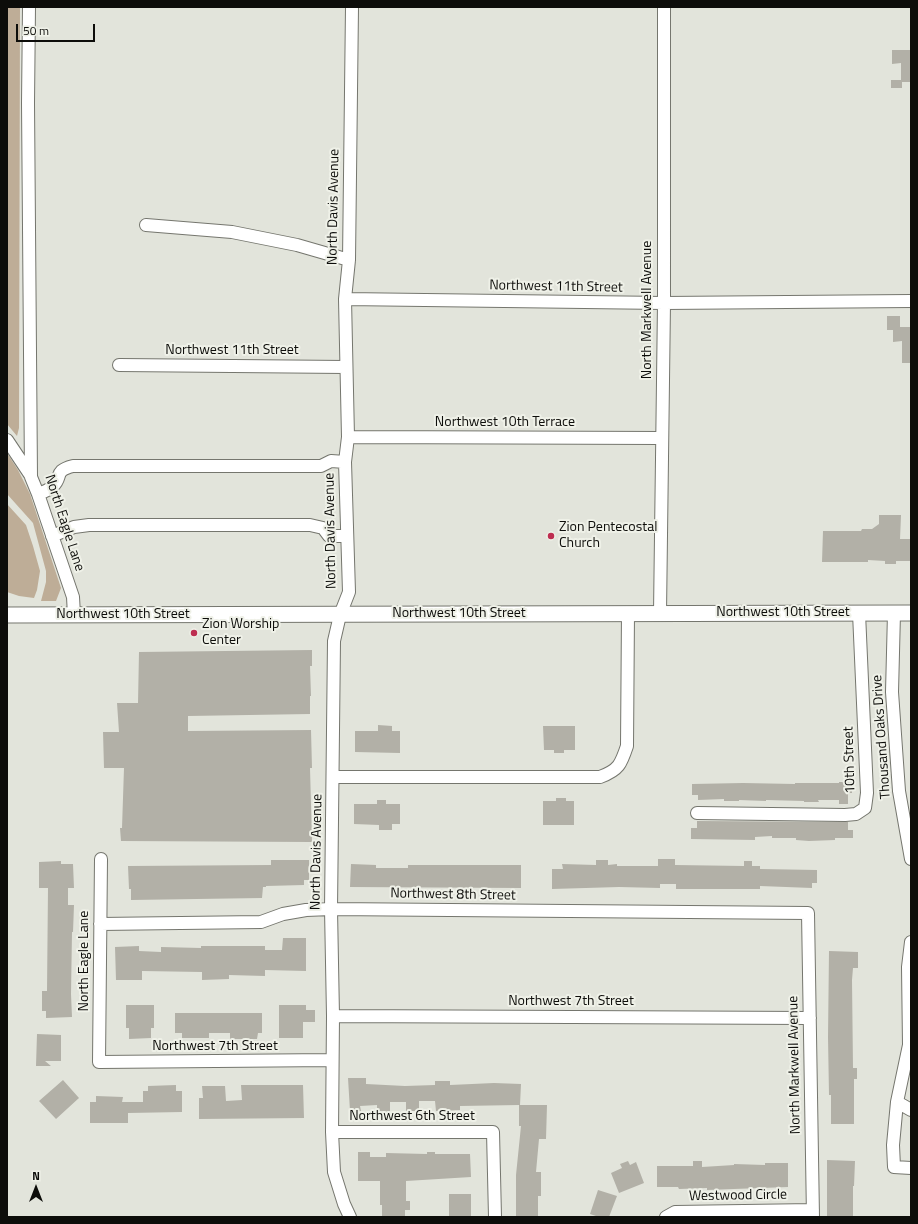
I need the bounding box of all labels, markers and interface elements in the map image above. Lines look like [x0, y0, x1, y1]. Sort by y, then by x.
scale bar [18, 16, 97, 42]
text: 50 m [23, 21, 49, 40]
street label: North Davis Avenue [325, 149, 343, 265]
street label: North Markwell Avenue [640, 241, 656, 379]
street label: Northwest 11th Street [489, 277, 623, 297]
street label: Northwest 11th Street [165, 343, 299, 359]
street label: Northwest 10th Terrace [435, 415, 575, 431]
street label: North Eagle Lane [40, 472, 88, 574]
street label: North Davis Avenue [322, 473, 340, 589]
place label: Zion Pentecostal Church [559, 520, 657, 552]
marker: Zion Pentecostal Church [546, 531, 556, 541]
street label: Northwest 10th Street [716, 605, 850, 621]
street label: Northwest 10th Street [392, 606, 526, 622]
street label: Northwest 10th Street [56, 607, 190, 623]
place label: Zion Worship Center [202, 617, 279, 650]
marker: Zion Worship Center [189, 628, 199, 638]
street label: Thousand Oaks Drive [869, 674, 895, 800]
street label: 10th Street [840, 726, 860, 794]
street label: North Davis Avenue [308, 794, 326, 910]
street label: Northwest 8th Street [390, 886, 516, 904]
street label: North Eagle Lane [77, 911, 93, 1011]
street label: Northwest 7th Street [508, 994, 634, 1010]
street label: North Markwell Avenue [785, 996, 805, 1134]
street label: Northwest 7th Street [152, 1039, 278, 1055]
street label: Northwest 6th Street [349, 1109, 475, 1125]
north arrow [16, 1168, 56, 1208]
text: N [32, 1168, 40, 1184]
street label: Westwood Circle [689, 1187, 787, 1205]

